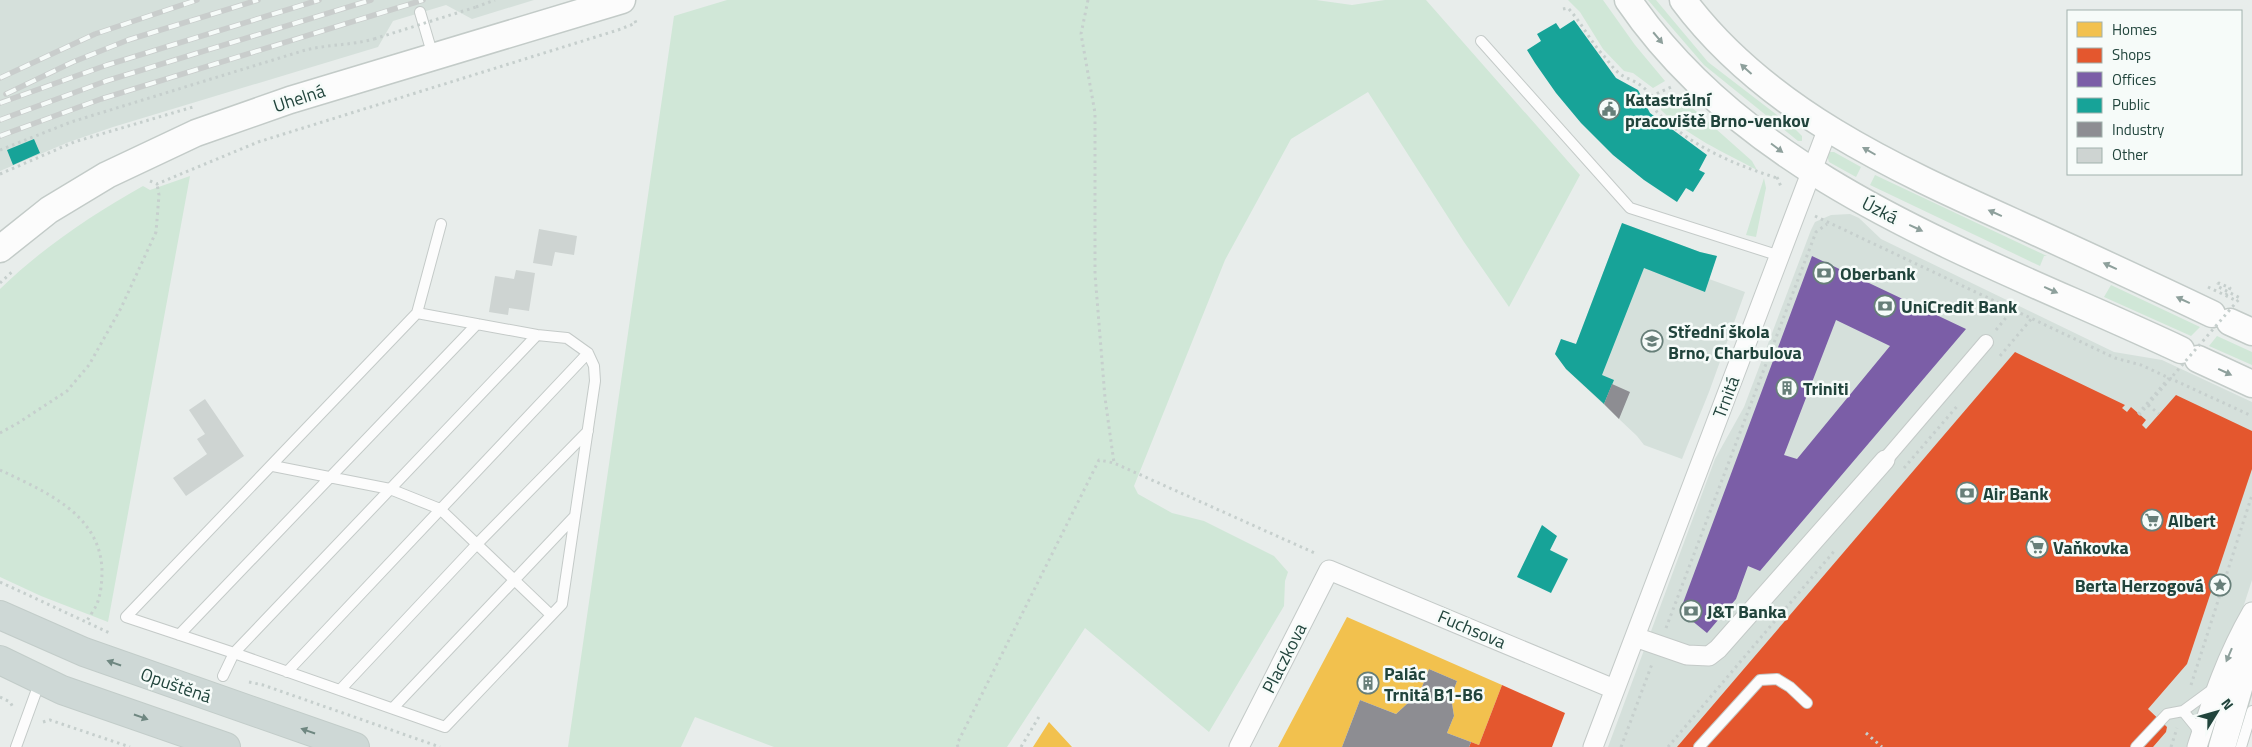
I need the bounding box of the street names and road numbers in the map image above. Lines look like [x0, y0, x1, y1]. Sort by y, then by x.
street label: Uhelná [270, 77, 328, 119]
street label: Úzká [1857, 189, 1903, 231]
street label: Trnitá [1706, 372, 1746, 422]
street label: Fuchsova [1434, 603, 1510, 655]
street label: Placzkova [1255, 618, 1313, 698]
street label: Opuštěná [137, 660, 215, 710]

